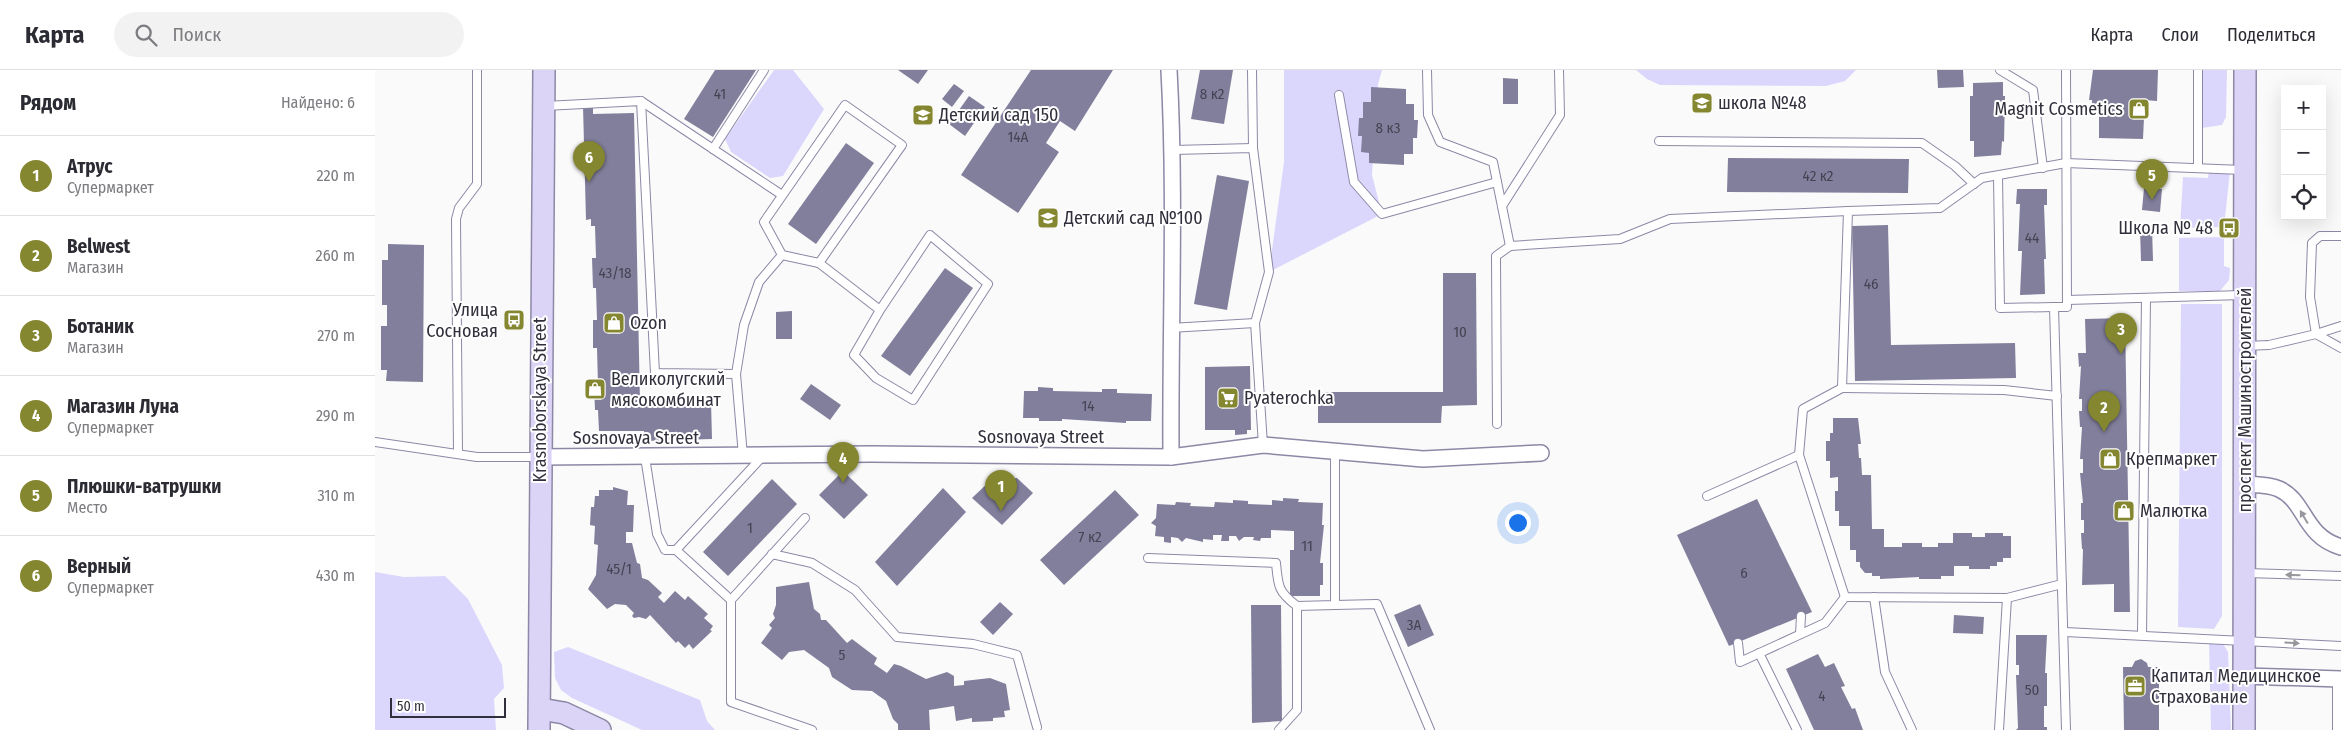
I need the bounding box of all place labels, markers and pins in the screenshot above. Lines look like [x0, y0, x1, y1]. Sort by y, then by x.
school or university icon: школа №48 [1690, 91, 1714, 115]
place label: школа №48 [1718, 92, 1807, 114]
shop icon: Magnit Cosmetics [2127, 97, 2151, 121]
place label: Magnit Cosmetics [1994, 98, 2123, 120]
school or university icon: Детский сад 150 [911, 103, 935, 127]
place label: Детский сад 150 [938, 104, 1058, 126]
pin: 6 [573, 141, 605, 182]
pin: 5 [2136, 159, 2168, 200]
school or university icon: Детский сад №100 [1036, 206, 1060, 230]
place label: Детский сад №100 [1063, 207, 1203, 229]
bus stop icon: Школа № 48 [2217, 216, 2241, 240]
place label: Школа № 48 [2118, 217, 2213, 239]
place label: Улица Сосновая [426, 299, 498, 342]
bus stop icon: Улица Сосновая [502, 308, 526, 332]
shop icon: Ozon [602, 311, 626, 335]
place label: Ozon [630, 312, 667, 334]
pin: 3 [2105, 313, 2137, 354]
place label: Великолугский мясокомбинат [611, 368, 725, 411]
shop icon: Великолугский мясокомбинат [583, 377, 607, 401]
supermarket icon: Pyaterochka [1216, 386, 1240, 410]
place label: Pyaterochka [1244, 387, 1334, 409]
pin: 2 [2088, 391, 2120, 432]
pin: 4 [827, 442, 859, 483]
shop icon: Крепмаркет [2098, 447, 2122, 471]
place label: Крепмаркет [2126, 448, 2218, 470]
pin: 1 [985, 470, 1017, 511]
shop icon: Малютка [2112, 499, 2136, 523]
place label: Малютка [2140, 500, 2208, 522]
place label: Капитал Медицинское Страхование [2151, 665, 2321, 708]
office icon: Капитал Медицинское Страхование [2123, 674, 2147, 698]

